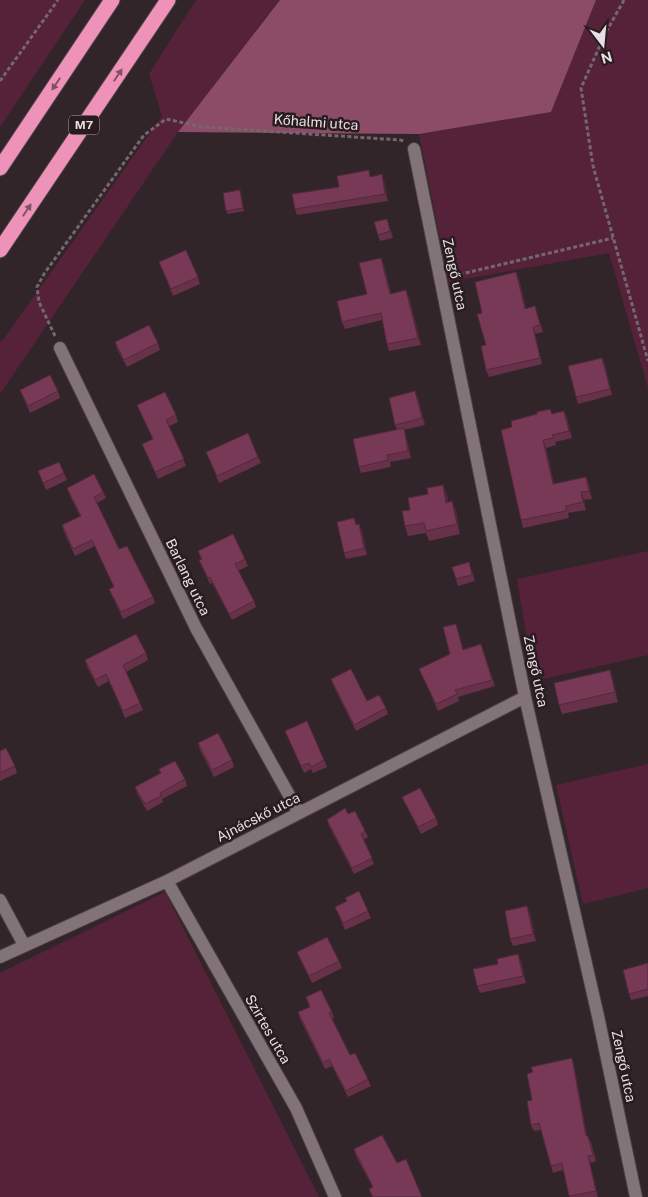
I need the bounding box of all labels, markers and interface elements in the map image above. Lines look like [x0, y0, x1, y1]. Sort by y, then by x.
north arrow [578, 20, 628, 70]
text: N [599, 48, 614, 67]
one-way arrow [113, 68, 122, 82]
one-way arrow [51, 77, 61, 91]
street label: Kőhalmi utca [273, 111, 359, 133]
road number: M7 [69, 116, 99, 134]
one-way arrow [22, 203, 32, 217]
street label: Zengő utca [440, 237, 470, 311]
street label: Barlang utca [163, 536, 213, 618]
street label: Zengő utca [521, 634, 551, 708]
street label: Ajnácskő utca [214, 789, 302, 845]
street label: Szirtes utca [242, 992, 294, 1066]
street label: Zengő utca [609, 1029, 639, 1103]

